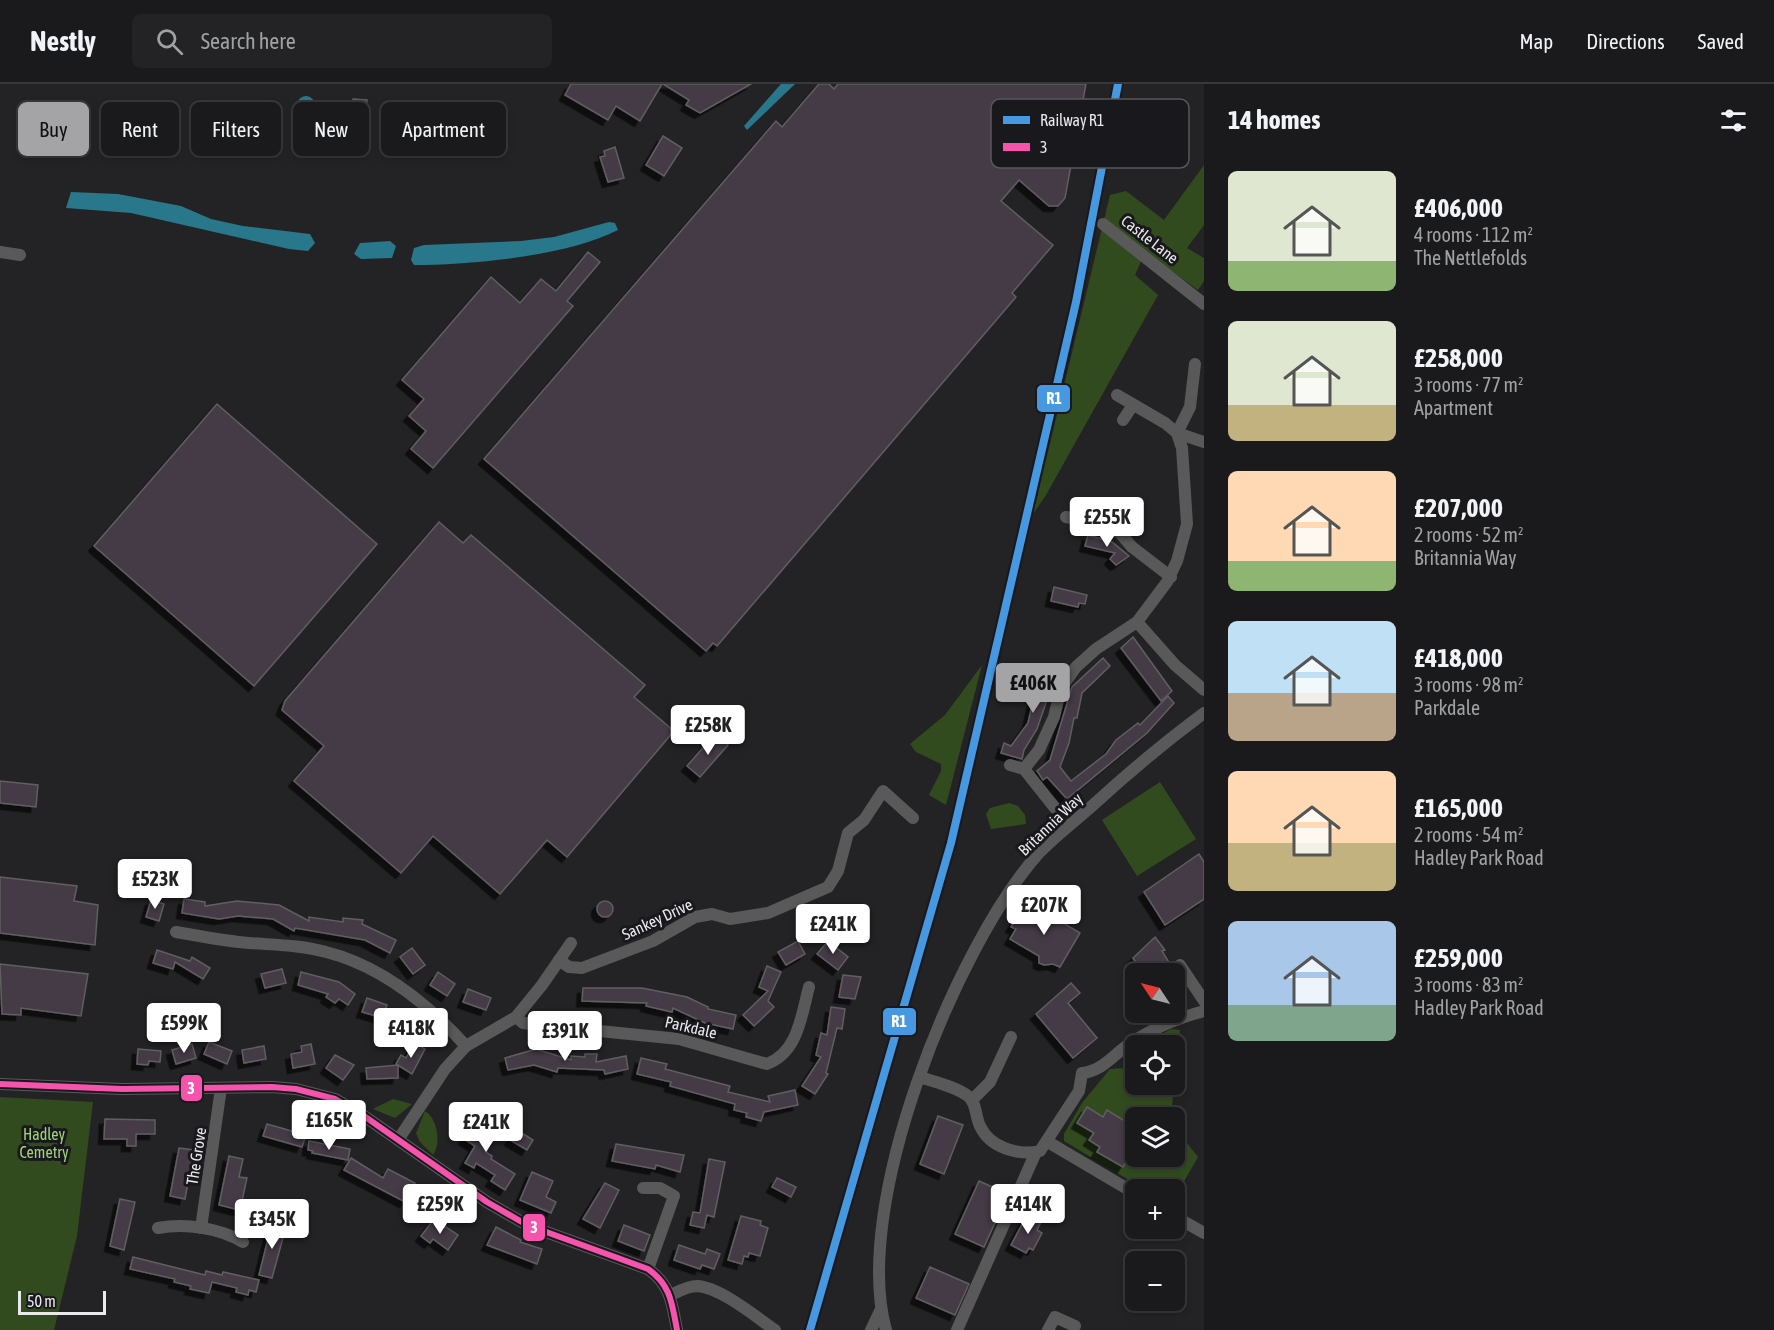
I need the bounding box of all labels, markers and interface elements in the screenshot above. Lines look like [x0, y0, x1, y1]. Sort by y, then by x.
search box [132, 14, 552, 68]
text: Nestly [30, 25, 96, 57]
icon: search [153, 25, 186, 58]
text: Search here [201, 28, 296, 54]
text: Map [1519, 29, 1553, 53]
text: Directions [1586, 29, 1665, 53]
text: Saved [1698, 29, 1744, 53]
legend [991, 99, 1189, 168]
chip: Buy [18, 102, 89, 156]
chip: Rent [101, 102, 179, 156]
chip: Filters [191, 102, 281, 156]
chip: New [293, 102, 369, 156]
chip: Apartment [381, 102, 506, 156]
icon: filters [1717, 104, 1750, 137]
text: 14 homes [1228, 105, 1321, 135]
text: Railway R1 [1040, 111, 1104, 130]
text: 3 [1040, 138, 1048, 156]
text: £406,000 [1414, 193, 1503, 223]
icon: home [1276, 195, 1348, 267]
street label: Castle Lane [1118, 211, 1182, 267]
text: 4 rooms · 112 m² [1414, 223, 1533, 246]
text: The Nettlefolds [1414, 246, 1527, 269]
text: £258,000 [1414, 343, 1503, 373]
icon: home [1276, 345, 1348, 417]
text: 3 rooms · 77 m² [1414, 373, 1524, 396]
line badge: R1 [1036, 384, 1071, 413]
text: R1 [1046, 389, 1062, 407]
text: Apartment [1414, 396, 1493, 419]
text: £207,000 [1414, 493, 1503, 523]
icon: home [1276, 495, 1348, 567]
pin: £255K [1065, 497, 1149, 548]
text: £255K [1084, 505, 1130, 528]
text: 2 rooms · 52 m² [1414, 523, 1524, 546]
text: Britannia Way [1414, 546, 1517, 569]
text: £418,000 [1414, 643, 1503, 673]
icon: home [1276, 645, 1348, 717]
pin: £406K [991, 663, 1075, 714]
text: £406K [1010, 671, 1056, 694]
text: 3 rooms · 98 m² [1414, 673, 1524, 696]
text: Parkdale [1414, 696, 1480, 719]
pin: £258K [666, 705, 750, 756]
text: £258K [685, 713, 731, 736]
street label: Britannia Way [1014, 789, 1087, 860]
text: £165,000 [1414, 793, 1503, 823]
icon: home [1276, 795, 1348, 867]
text: 2 rooms · 54 m² [1414, 823, 1524, 846]
text: Hadley Park Road [1414, 846, 1544, 869]
pin: £523K [113, 859, 197, 910]
text: £523K [132, 867, 178, 890]
pin: £207K [1002, 885, 1086, 936]
text: £207K [1021, 893, 1067, 916]
street label: Sankey Drive [619, 895, 695, 944]
pin: £241K [791, 904, 875, 955]
text: £241K [810, 912, 856, 935]
text: £259,000 [1414, 943, 1503, 973]
icon: home [1276, 945, 1348, 1017]
north arrow [1125, 963, 1185, 1023]
map controls [1125, 963, 1185, 1311]
text: 3 rooms · 83 m² [1414, 973, 1524, 996]
text: Hadley Park Road [1414, 996, 1544, 1019]
pin: £599K [142, 1003, 226, 1054]
line badge: R1 [882, 1007, 917, 1036]
pin: £418K [369, 1008, 453, 1059]
text: £599K [161, 1011, 207, 1034]
pin: £391K [523, 1011, 607, 1062]
street label: Parkdale [663, 1012, 719, 1042]
text: R1 [891, 1012, 907, 1030]
text: £418K [388, 1016, 434, 1039]
text: £391K [542, 1019, 588, 1042]
button: locate [1125, 1035, 1185, 1095]
line badge: 3 [180, 1074, 203, 1102]
text: 3 [187, 1079, 195, 1097]
pin: £165K [287, 1100, 371, 1151]
pin: £241K [444, 1102, 528, 1153]
button: layers [1125, 1107, 1185, 1167]
text: £165K [306, 1108, 352, 1131]
text: £241K [463, 1110, 509, 1133]
park label: Hadley Cemetry [19, 1125, 69, 1162]
street label: The Grove [183, 1126, 209, 1186]
button: + [1125, 1179, 1185, 1239]
pin: £259K [398, 1184, 482, 1235]
pin: £414K [986, 1184, 1070, 1235]
text: £259K [417, 1192, 463, 1215]
text: £414K [1005, 1192, 1051, 1215]
pin: £345K [230, 1199, 314, 1250]
text: £345K [249, 1207, 295, 1230]
line badge: 3 [522, 1213, 546, 1242]
text: 3 [530, 1218, 538, 1236]
button: − [1125, 1251, 1185, 1311]
scale bar [18, 1288, 106, 1316]
text: 50 m [27, 1292, 56, 1310]

